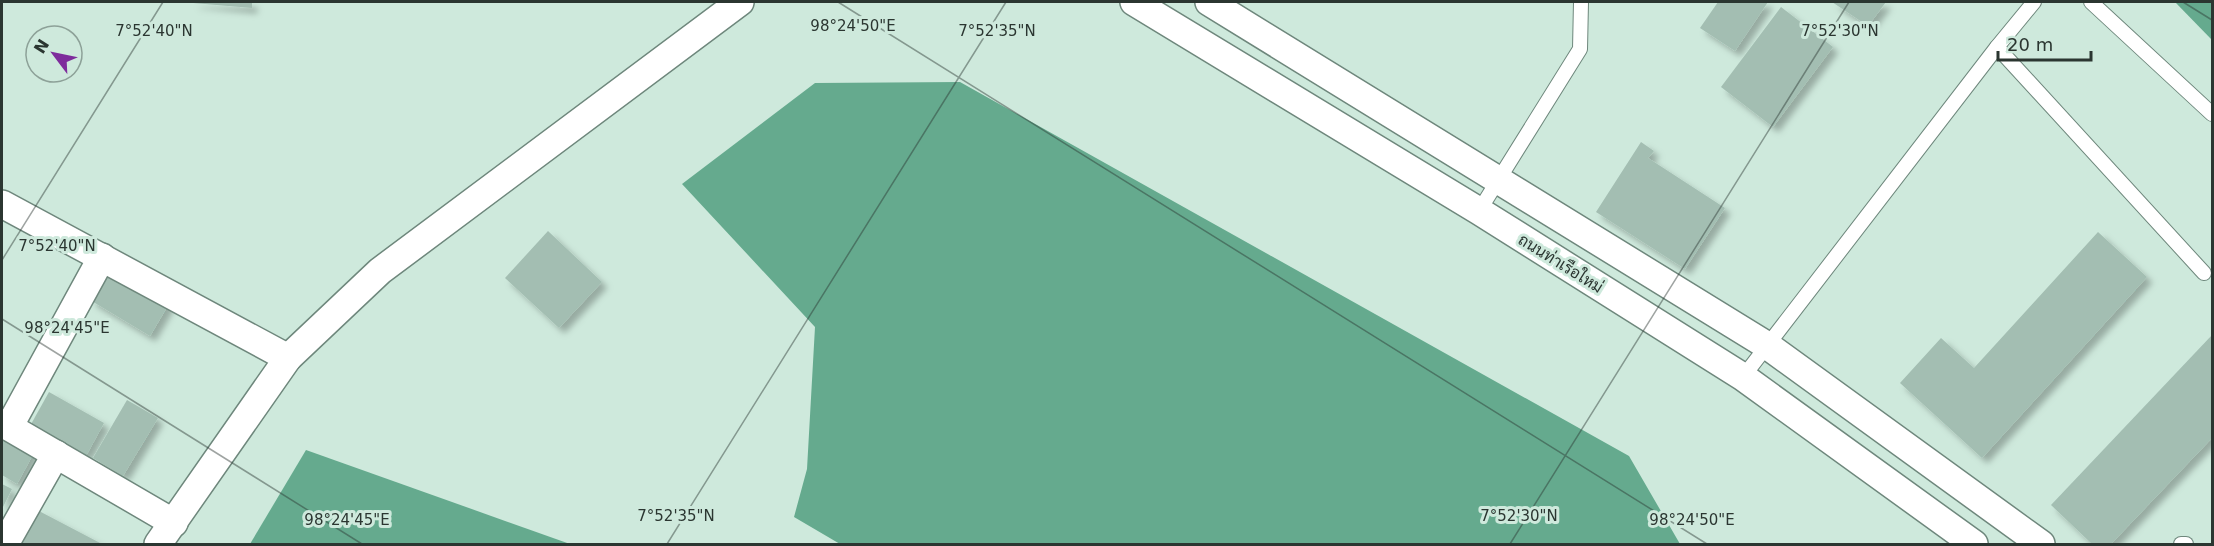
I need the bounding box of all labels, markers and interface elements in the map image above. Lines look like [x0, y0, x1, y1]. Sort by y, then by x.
text: 98°24'50"E [810, 17, 896, 35]
text: 7°52'40"N [115, 22, 193, 40]
text: 7°52'35"N [958, 22, 1036, 40]
text: 7°52'30"N [1801, 22, 1879, 40]
north arrow [24, 24, 84, 84]
scale bar [1998, 24, 2091, 62]
text: 20 m [2007, 34, 2053, 55]
text: N [30, 36, 53, 57]
street label: ถนนท่าเรือใหม่ [1515, 228, 1608, 297]
text: 7°52'40"N [18, 237, 96, 255]
text: 98°24'45"E [24, 319, 110, 337]
text: 7°52'35"N [637, 507, 715, 525]
text: 7°52'30"N [1480, 507, 1558, 525]
text: 98°24'45"E [304, 511, 390, 529]
text: 98°24'50"E [1649, 511, 1735, 529]

